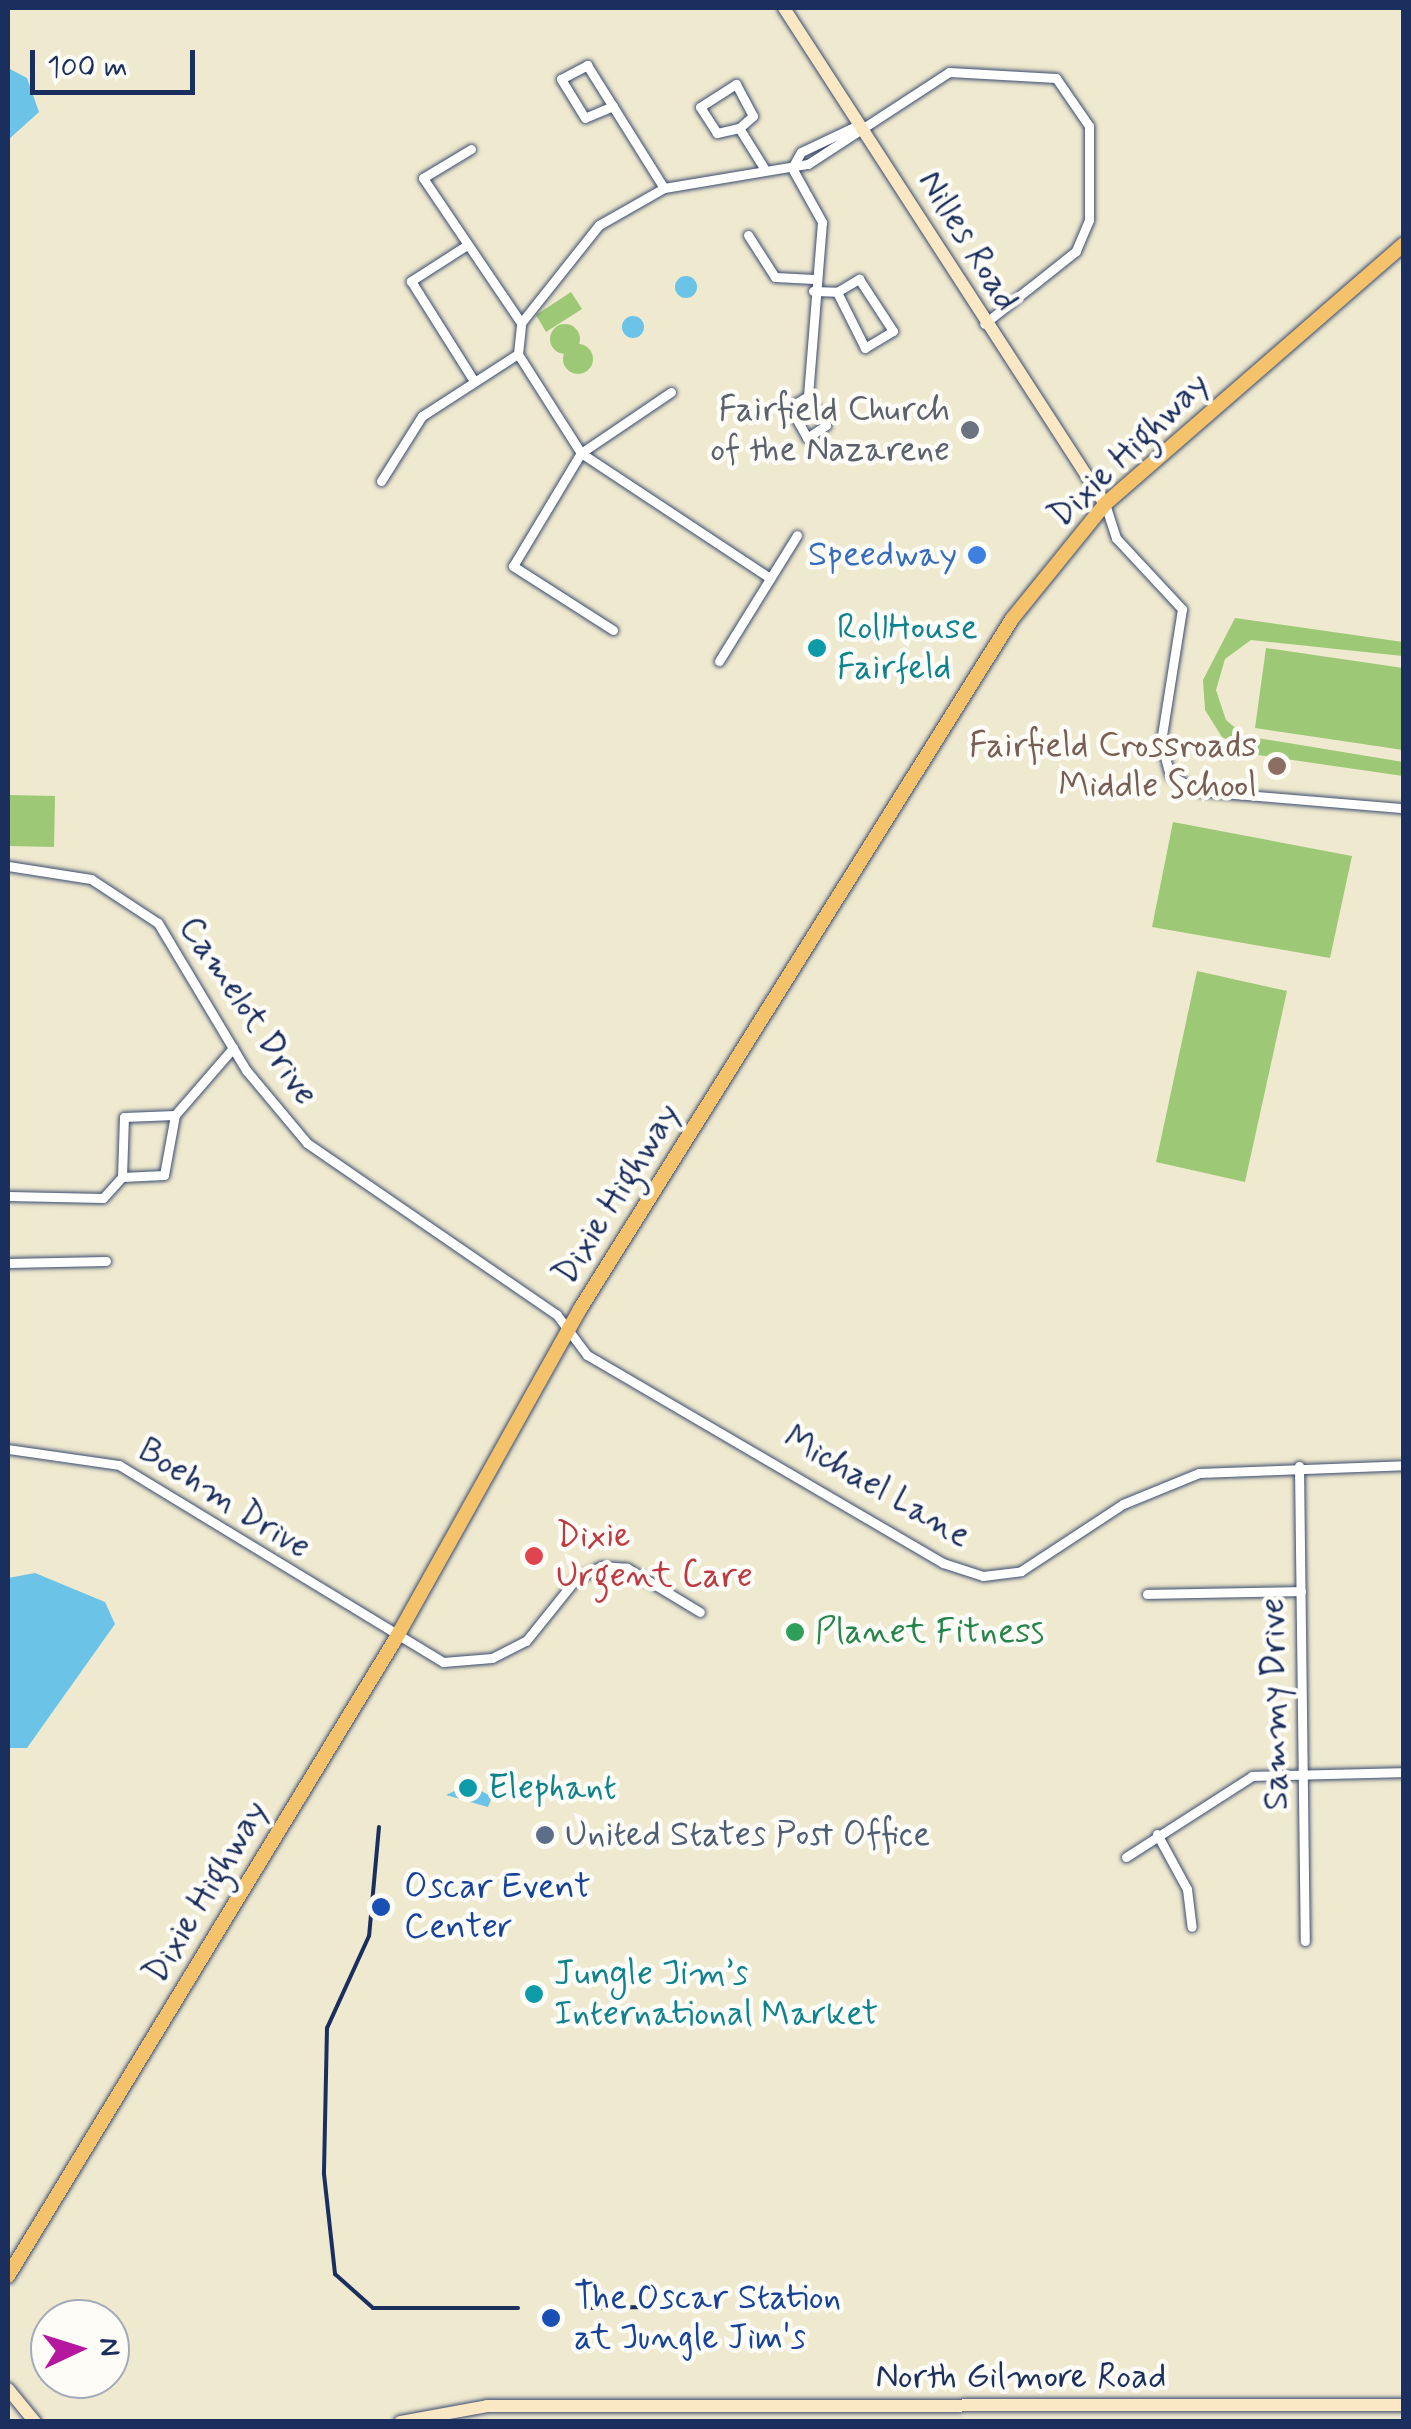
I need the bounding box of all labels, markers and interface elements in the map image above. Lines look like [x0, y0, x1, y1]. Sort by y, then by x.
scale bar [35, 30, 200, 92]
text: 100 m [47, 48, 128, 87]
street label: Nilles Road [908, 163, 1028, 319]
street label: Dixie Highway [1040, 363, 1218, 537]
place label: Fairfield Church of the Nazarene [711, 389, 950, 471]
marker: Fairfield Church of the Nazarene [959, 419, 981, 441]
place label: Speedway [808, 534, 957, 576]
marker: Speedway [966, 544, 988, 566]
place label: RollHouse Fairfeld [837, 607, 978, 689]
marker: RollHouse Fairfeld [806, 637, 828, 659]
place label: Fairfield Crossroads Middle School [967, 725, 1257, 807]
marker: Fairfield Crossroads Middle School [1266, 755, 1288, 777]
street label: Camelot Drive [170, 909, 326, 1113]
street label: Dixie Highway [545, 1095, 689, 1293]
street label: Michael Lane [780, 1419, 974, 1555]
street label: Boehm Drive [130, 1429, 318, 1569]
place label: Dixie Urgent Care [556, 1515, 755, 1597]
marker: Dixie Urgent Care [521, 1543, 547, 1569]
street label: Sammy Drive [1252, 1598, 1298, 1810]
place label: Planet Fitness [815, 1611, 1049, 1653]
marker: Planet Fitness [784, 1621, 806, 1643]
place label: Elephant [488, 1767, 617, 1809]
marker: Elephant [457, 1777, 479, 1799]
street label: Dixie Highway [135, 1793, 277, 1991]
place label: United States Post Office [565, 1814, 928, 1856]
marker: United States Post Office [534, 1824, 556, 1846]
place label: Oscar Event Center [404, 1866, 590, 1948]
marker: Oscar Event Center [368, 1894, 394, 1920]
place label: Jungle Jim’s International Market [554, 1953, 879, 2035]
marker: Jungle Jim’s International Market [523, 1983, 545, 2005]
place label: The Oscar Station at Jungle Jim's [574, 2277, 838, 2359]
north arrow [30, 2299, 130, 2399]
marker: The Oscar Station at Jungle Jim's [538, 2305, 564, 2331]
text: N [89, 2336, 128, 2358]
street label: North Gilmore Road [876, 2356, 1166, 2398]

